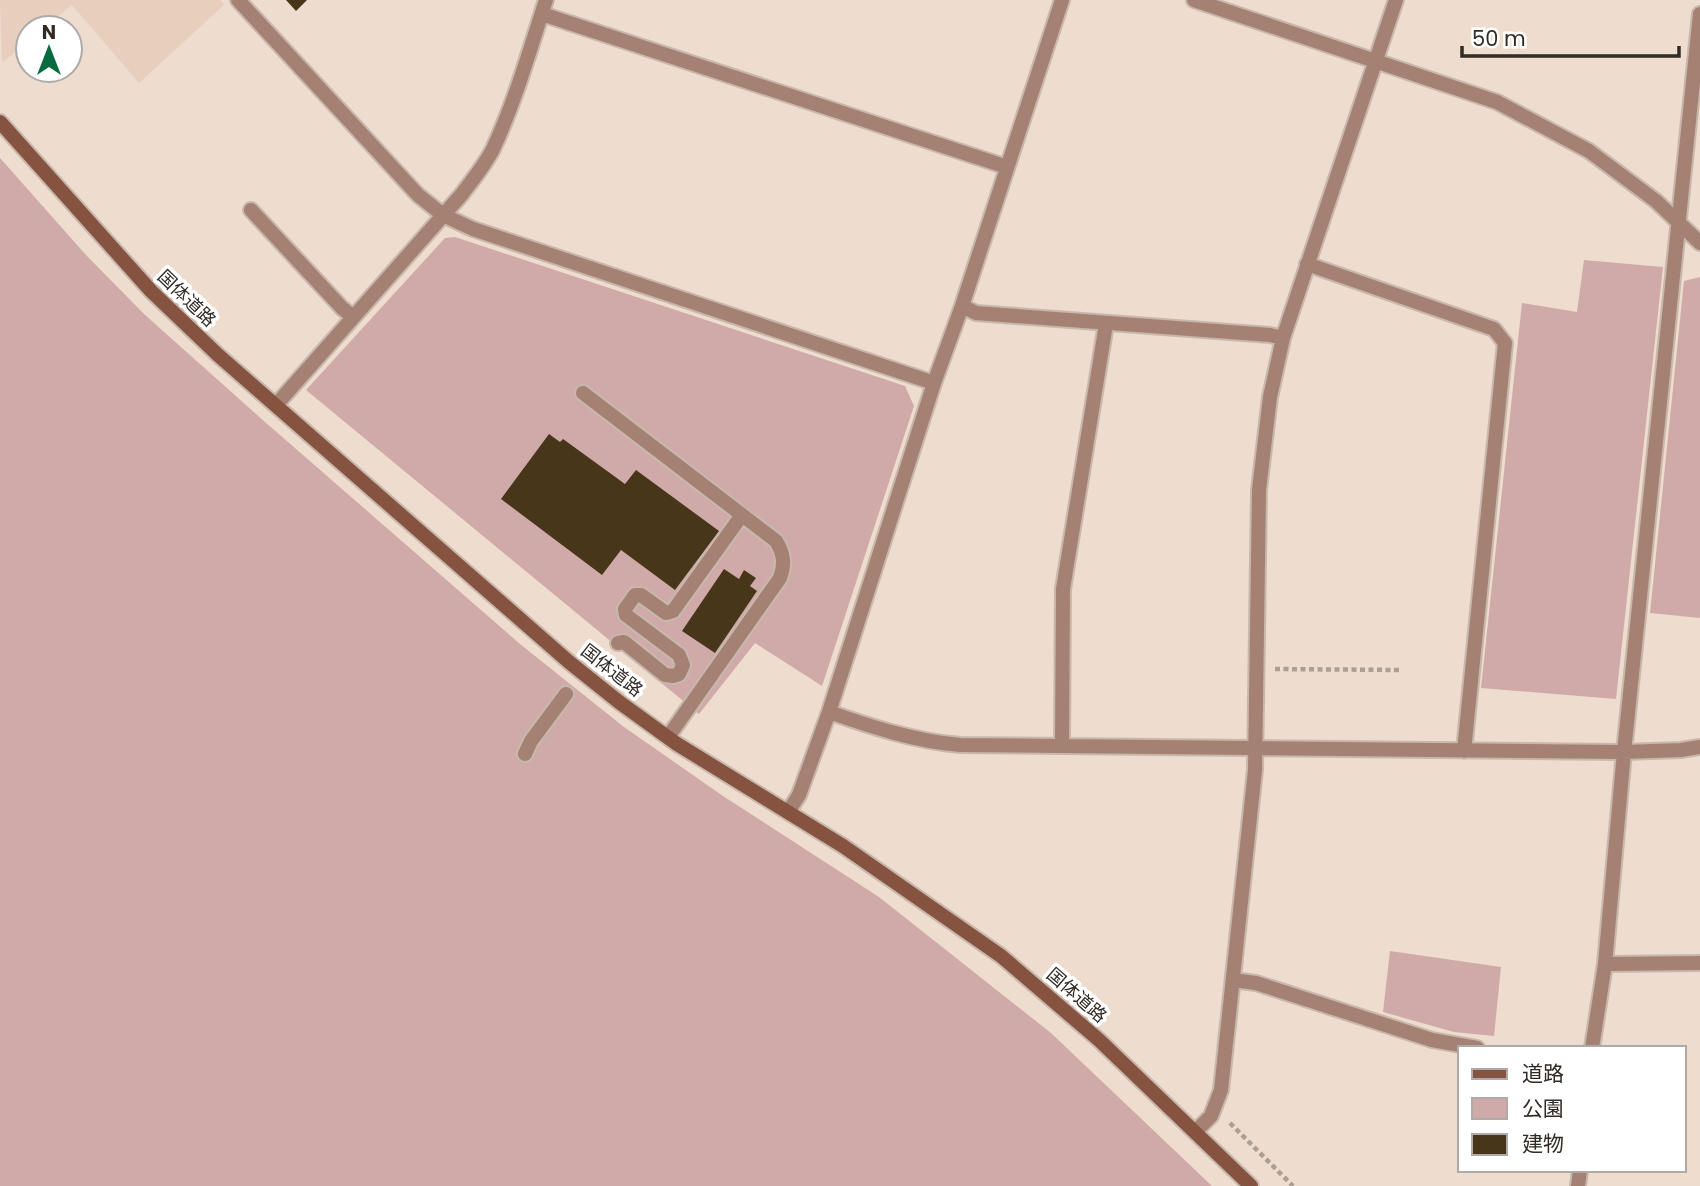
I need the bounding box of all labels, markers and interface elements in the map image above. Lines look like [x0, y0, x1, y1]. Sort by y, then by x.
north arrow [14, 14, 84, 84]
scale bar [1462, 14, 1679, 58]
text: N [42, 19, 56, 46]
text: 50 m [1472, 24, 1526, 53]
street label: 国体道路 [152, 264, 222, 332]
street label: 国体道路 [576, 638, 648, 702]
street label: 国体道路 [1042, 962, 1112, 1028]
legend [1458, 1046, 1686, 1172]
text: 道路 [1522, 1059, 1564, 1088]
text: 公園 [1522, 1094, 1564, 1123]
text: 建物 [1522, 1129, 1564, 1158]

